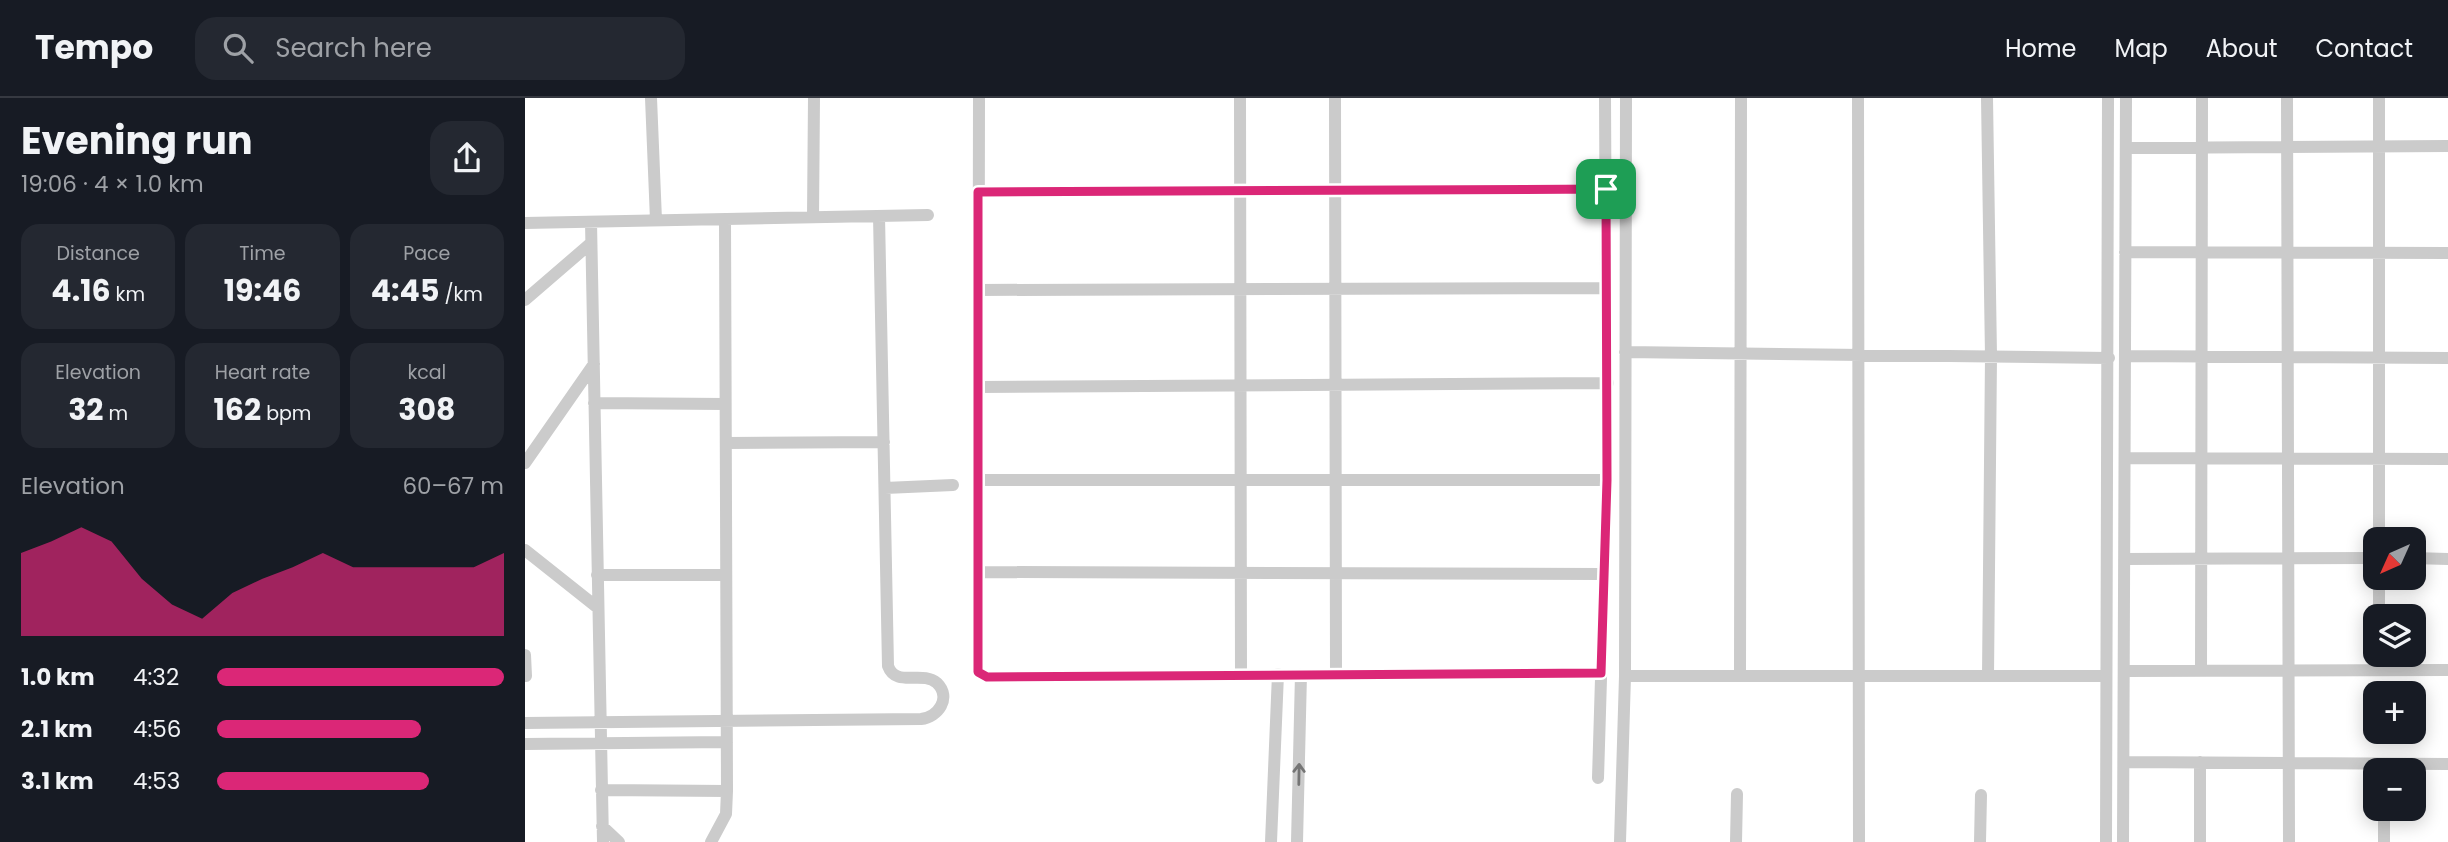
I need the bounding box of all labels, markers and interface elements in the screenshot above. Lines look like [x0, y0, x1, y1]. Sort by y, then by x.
search box [195, 17, 685, 80]
text: Tempo [35, 24, 153, 71]
icon: search [219, 29, 257, 67]
text: Search here [275, 30, 432, 66]
text: Home [2005, 32, 2077, 65]
text: Map [2115, 32, 2168, 65]
text: About [2206, 32, 2277, 65]
text: Contact [2315, 32, 2413, 65]
text: Evening run [21, 114, 253, 167]
button: share [430, 121, 504, 195]
pin [1576, 159, 1636, 219]
text: 19:06 · 4 × 1.0 km [21, 168, 204, 200]
icon: arrive [1587, 170, 1625, 208]
text: Distance [57, 240, 140, 267]
text: Time [239, 240, 286, 267]
text: Pace [403, 240, 450, 267]
text: 4.16 [51, 269, 111, 312]
text: 19:46 [224, 269, 301, 312]
text: 4:45 [371, 269, 439, 312]
text: km [111, 281, 145, 308]
text: /km [439, 281, 483, 308]
text: Elevation [55, 359, 141, 386]
text: Heart rate [215, 359, 310, 386]
text: kcal [407, 359, 446, 386]
text: 32 [68, 388, 103, 431]
text: 162 [214, 388, 261, 431]
text: 308 [398, 388, 455, 431]
text: m [103, 400, 128, 427]
text: bpm [261, 400, 311, 427]
text: Elevation [21, 470, 125, 502]
text: 60–67 m [402, 470, 504, 502]
north arrow [2363, 527, 2425, 590]
map controls [2363, 527, 2426, 821]
button: layers [2363, 604, 2426, 667]
text: 1.0 km [21, 661, 95, 693]
text: 4:32 [133, 661, 179, 693]
button: + [2363, 681, 2426, 744]
text: 2.1 km [21, 713, 93, 745]
text: 4:56 [133, 713, 181, 745]
button: − [2363, 758, 2426, 821]
one-way arrow [1292, 763, 1306, 786]
text: 3.1 km [21, 765, 94, 797]
text: 4:53 [133, 765, 180, 797]

